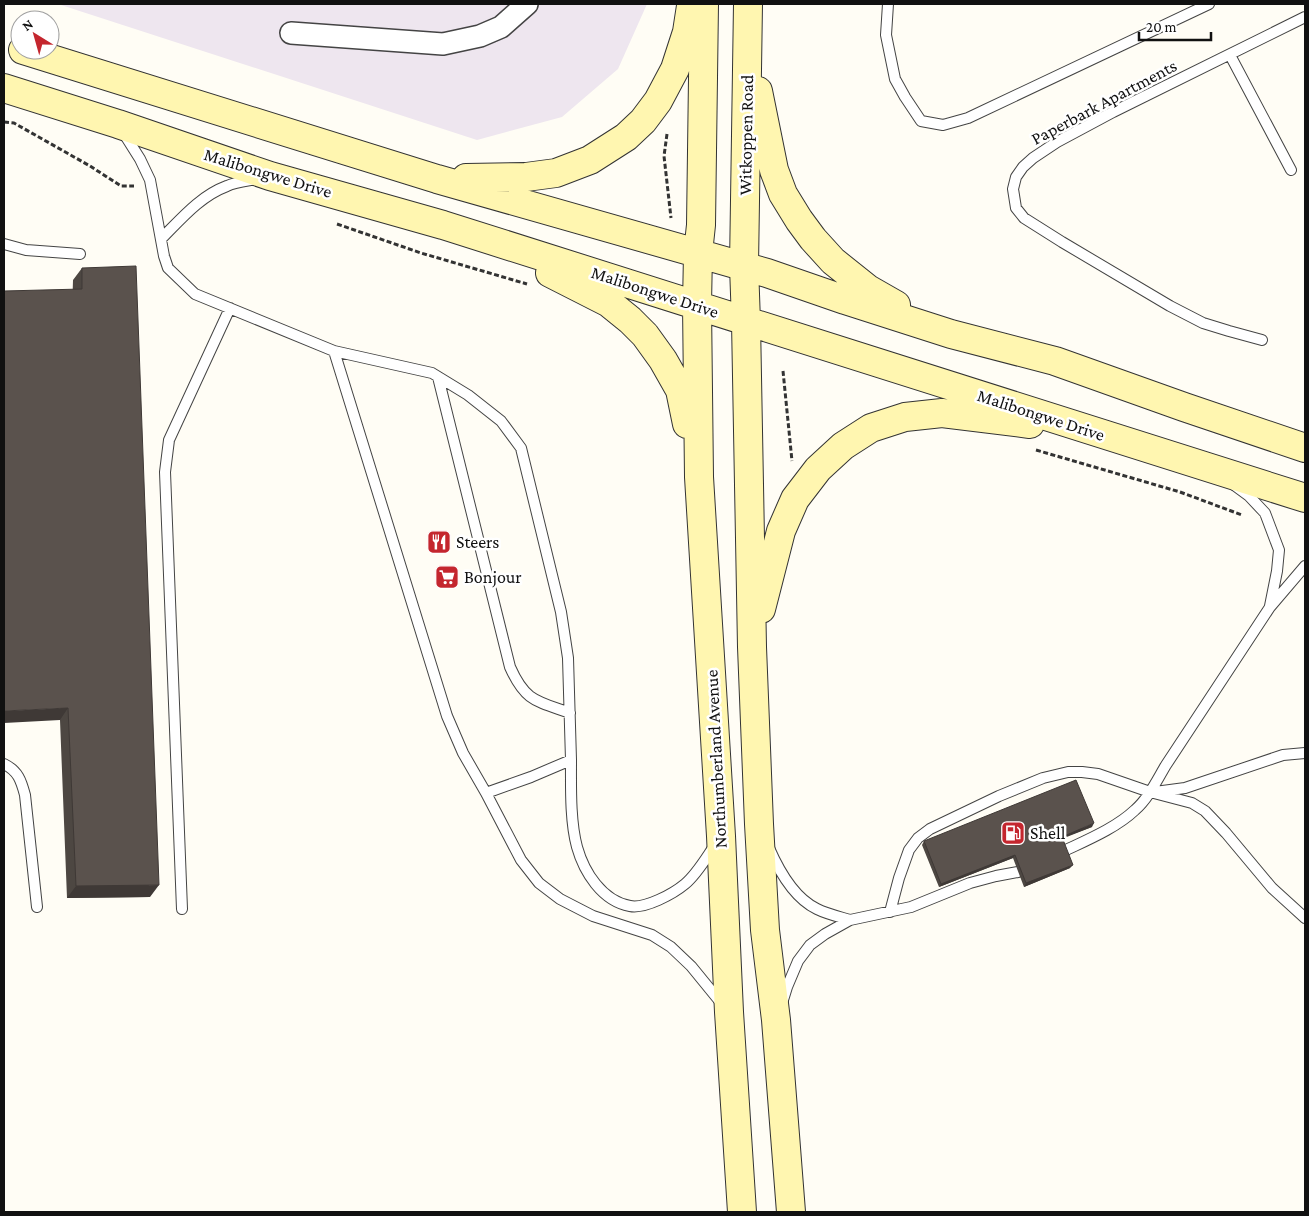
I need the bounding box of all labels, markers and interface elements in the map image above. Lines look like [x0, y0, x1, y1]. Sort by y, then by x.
north arrow [10, 10, 60, 60]
scale bar [1139, 10, 1212, 42]
text: N [19, 15, 36, 34]
text: 20 m [1146, 19, 1177, 35]
street label: Paperbark Apartments [1028, 55, 1180, 149]
street label: Witkoppen Road [735, 74, 757, 195]
street label: Malibongwe Drive [202, 144, 334, 202]
street label: Malibongwe Drive [589, 262, 721, 322]
street label: Malibongwe Drive [975, 385, 1107, 445]
restaurant icon: Steers [426, 529, 452, 555]
place label: Steers [456, 532, 499, 552]
supermarket icon: Bonjour [434, 564, 460, 590]
place label: Bonjour [464, 567, 522, 588]
street label: Northumberland Avenue [701, 669, 731, 849]
fuel station icon: Shell [1000, 820, 1026, 846]
place label: Shell [1030, 823, 1066, 843]

